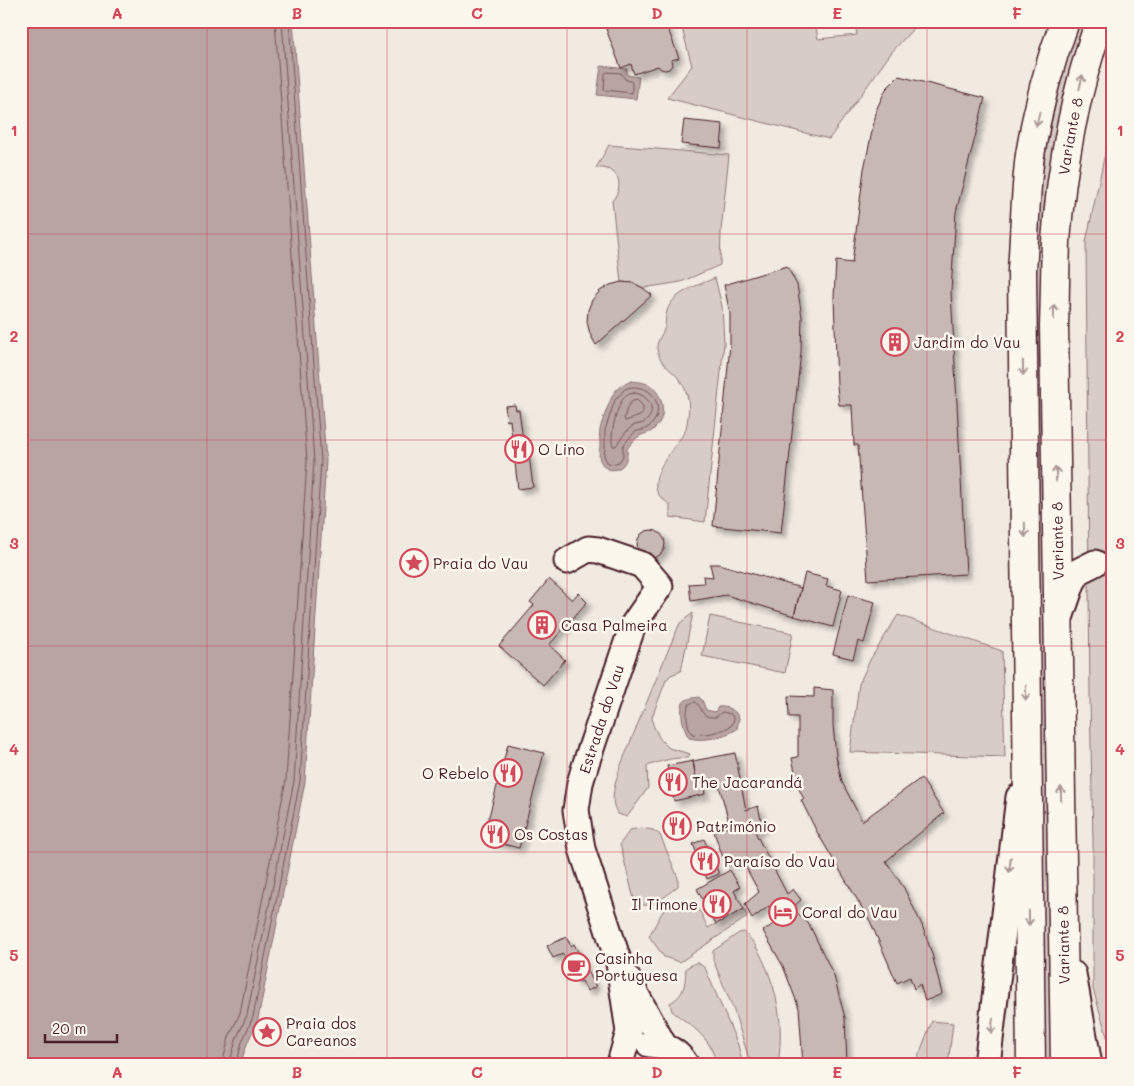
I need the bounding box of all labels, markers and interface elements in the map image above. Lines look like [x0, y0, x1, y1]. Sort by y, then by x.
text: A [111, 2, 123, 23]
text: B [292, 2, 302, 23]
text: C [471, 2, 483, 23]
text: D [651, 2, 663, 23]
text: E [832, 2, 842, 23]
text: F [1012, 2, 1022, 23]
one-way arrow [1077, 74, 1086, 90]
street label: Variante 8 [1053, 95, 1087, 176]
one-way arrow [1033, 110, 1042, 126]
text: 1 [10, 119, 18, 140]
text: 1 [1116, 119, 1124, 140]
one-way arrow [1050, 304, 1059, 320]
text: 2 [10, 325, 19, 346]
text: 2 [1116, 325, 1125, 346]
building icon: Jardim do Vau [880, 327, 910, 357]
place label: Jardim do Vau [914, 332, 1020, 352]
one-way arrow [1018, 359, 1028, 375]
restaurant icon: O Lino [504, 434, 534, 464]
place label: O Lino [538, 439, 584, 459]
one-way arrow [1051, 467, 1061, 483]
street label: Variante 8 [1046, 502, 1068, 580]
one-way arrow [1020, 522, 1030, 538]
text: 3 [9, 532, 19, 553]
text: 3 [1115, 532, 1125, 553]
place icon: Praia do Vau [399, 548, 429, 578]
place label: Praia do Vau [433, 553, 528, 573]
building icon: Casa Palmeira [527, 610, 557, 640]
place label: Casa Palmeira [561, 615, 667, 635]
street label: Estrada do Vau [574, 662, 628, 776]
one-way arrow [1021, 684, 1031, 700]
text: 4 [9, 738, 19, 759]
text: 4 [1115, 738, 1125, 759]
restaurant icon: O Rebelo [493, 758, 523, 788]
place label: O Rebelo [422, 763, 489, 783]
restaurant icon: The Jacarandá [658, 767, 688, 797]
place label: The Jacarandá [692, 772, 803, 792]
one-way arrow [1056, 787, 1066, 803]
restaurant icon: Património [662, 811, 692, 841]
place label: Património [696, 816, 776, 836]
restaurant icon: Os Costas [480, 819, 510, 849]
place label: Os Costas [514, 824, 588, 844]
restaurant icon: Paraíso do Vau [690, 846, 720, 876]
place label: Paraíso do Vau [724, 851, 835, 871]
one-way arrow [1005, 856, 1015, 872]
restaurant icon: Il Timone [702, 889, 732, 919]
place label: Il Timone [631, 894, 698, 914]
hotel icon: Coral do Vau [768, 897, 798, 927]
place label: Coral do Vau [802, 902, 897, 922]
street label: Variante 8 [1052, 906, 1074, 984]
one-way arrow [1024, 910, 1033, 926]
text: 5 [9, 944, 19, 965]
text: 5 [1115, 944, 1125, 965]
place label: Casinha Portuguesa [595, 948, 678, 985]
cafe icon: Casinha Portuguesa [561, 952, 591, 982]
scale bar [45, 1011, 118, 1043]
place label: Praia dos Careanos [286, 1013, 357, 1050]
place icon: Praia dos Careanos [252, 1017, 282, 1047]
text: 20 m [52, 1018, 86, 1038]
one-way arrow [987, 1018, 997, 1034]
text: A [111, 1061, 123, 1082]
text: B [292, 1061, 302, 1082]
text: C [471, 1061, 483, 1082]
text: D [651, 1061, 663, 1082]
text: E [832, 1061, 842, 1082]
text: F [1012, 1061, 1022, 1082]

